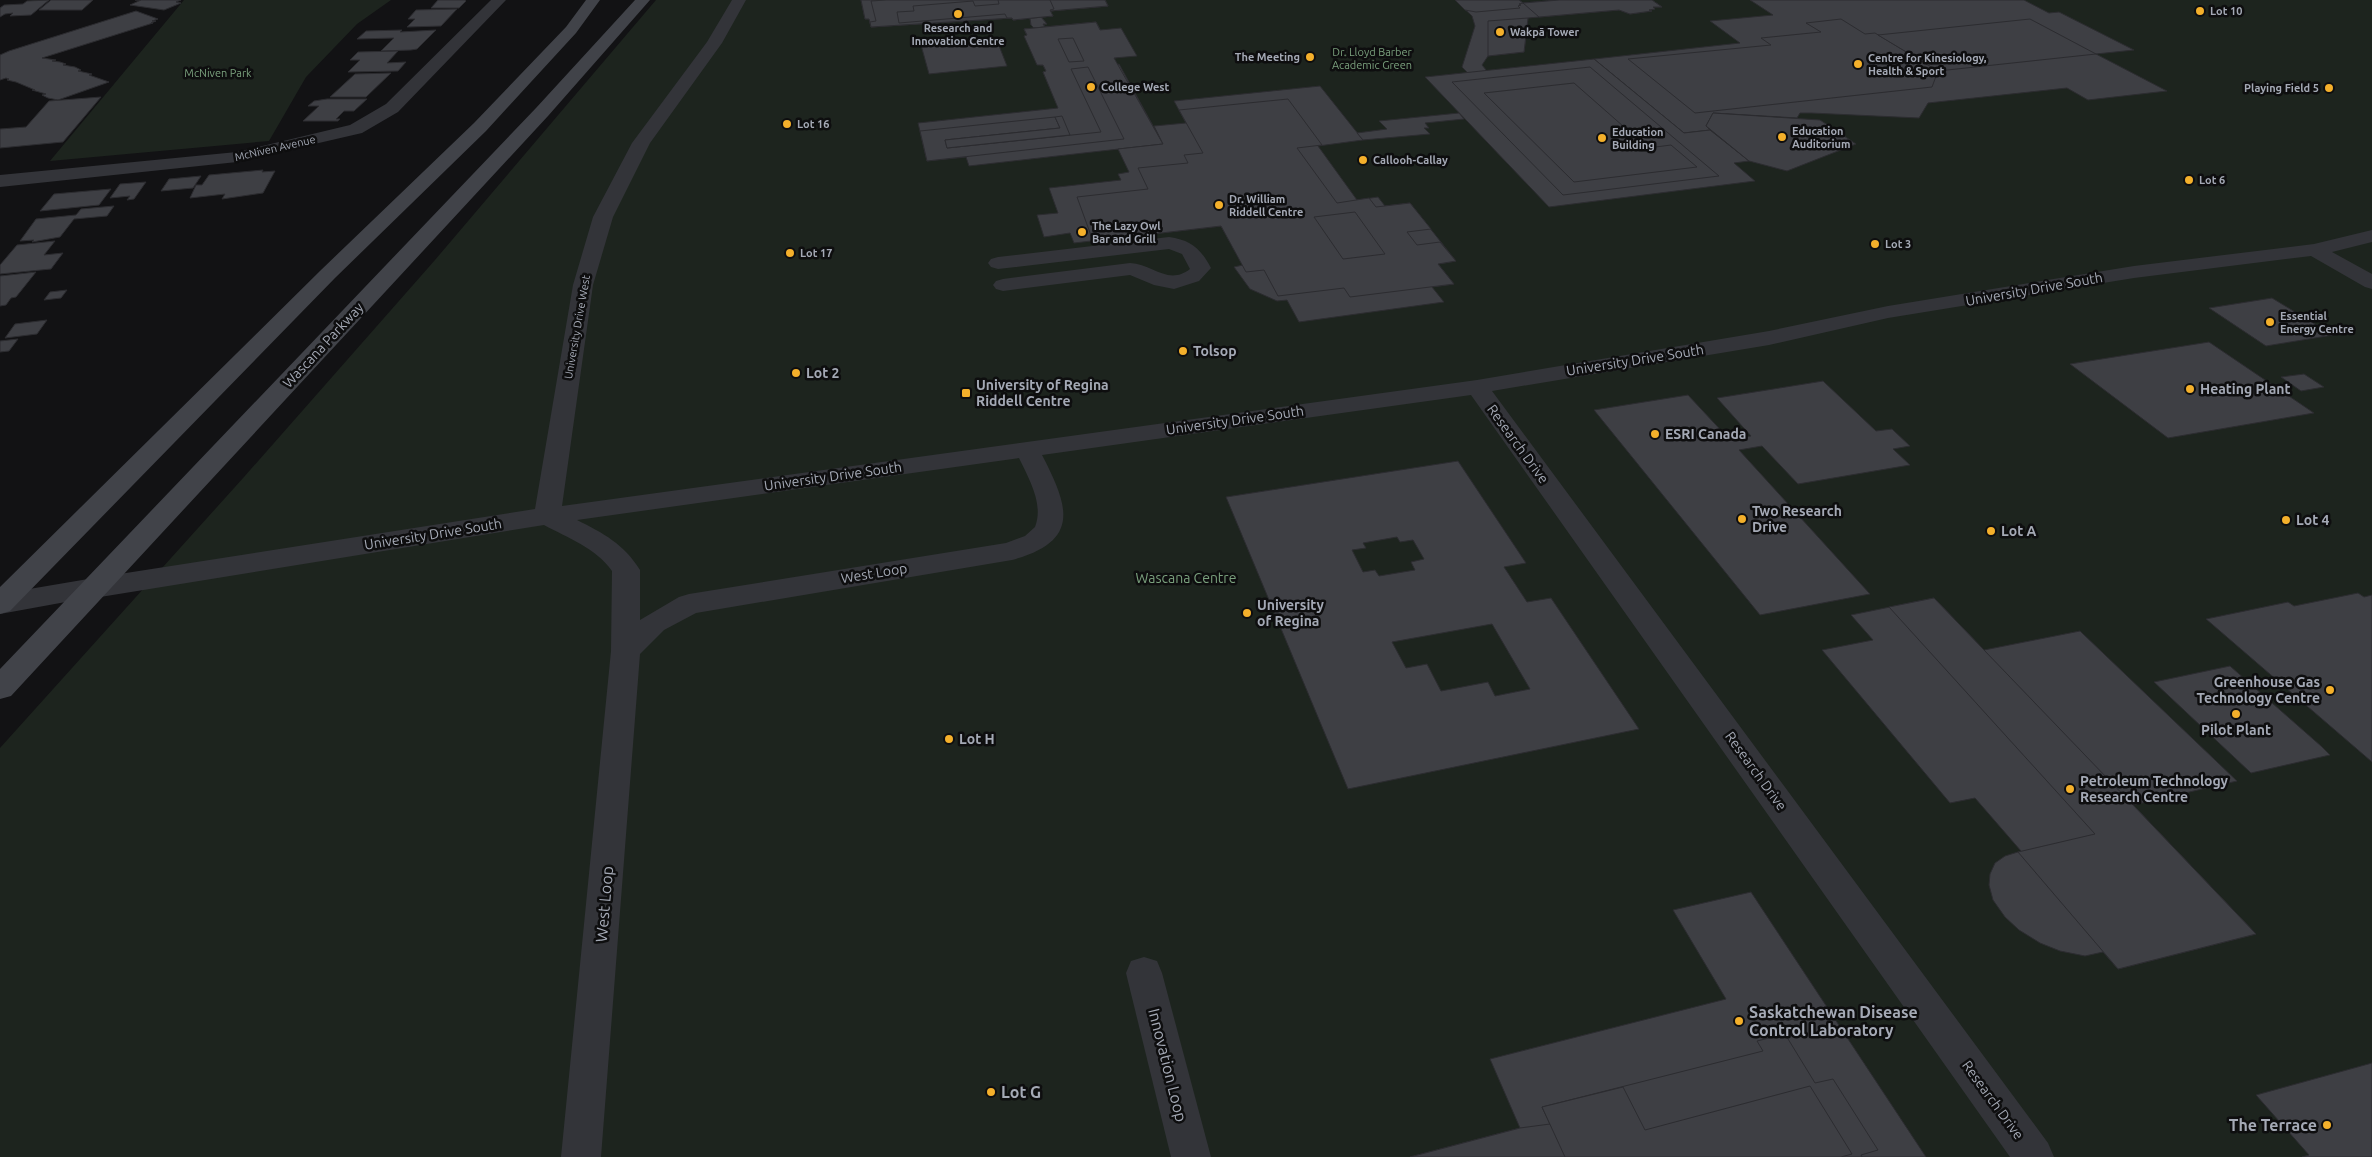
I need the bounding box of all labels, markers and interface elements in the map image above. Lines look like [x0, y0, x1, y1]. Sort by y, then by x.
marker: Lot 10 [2194, 5, 2206, 17]
place label: Lot 10 [2210, 5, 2242, 17]
marker: Research and Innovation Centre [952, 8, 964, 20]
place label: Research and Innovation Centre [911, 22, 1005, 47]
marker: Wakpā Tower [1494, 26, 1506, 38]
place label: Wakpā Tower [1510, 26, 1580, 38]
park label: Dr. Lloyd Barber Academic Green [1332, 46, 1412, 71]
place label: The Meeting [1235, 51, 1300, 63]
marker: The Meeting [1304, 51, 1316, 63]
place label: Centre for Kinesiology, Health & Sport [1868, 52, 1987, 77]
marker: Centre for Kinesiology, Health & Sport [1852, 58, 1864, 70]
park label: McNiven Park [184, 67, 252, 79]
marker: College West [1085, 81, 1097, 93]
place label: College West [1101, 81, 1170, 93]
place label: Playing Field 5 [2244, 82, 2319, 94]
marker: Playing Field 5 [2323, 82, 2335, 94]
marker: Lot 16 [781, 118, 793, 130]
place label: Lot 16 [797, 118, 829, 130]
place label: Education Auditorium [1792, 125, 1851, 150]
place label: Education Building [1612, 126, 1663, 151]
marker: Education Auditorium [1776, 131, 1788, 143]
marker: Education Building [1596, 132, 1608, 144]
street label: McNiven Avenue [233, 133, 317, 163]
marker: Callooh-Callay [1357, 154, 1369, 166]
place label: Callooh-Callay [1373, 154, 1448, 166]
marker: Lot 6 [2183, 174, 2195, 186]
place label: Lot 6 [2199, 174, 2225, 186]
place label: Dr. William Riddell Centre [1229, 193, 1303, 218]
marker: Dr. William Riddell Centre [1213, 199, 1225, 211]
place label: The Lazy Owl Bar and Grill [1092, 220, 1161, 245]
marker: The Lazy Owl Bar and Grill [1076, 226, 1088, 238]
marker: Lot 3 [1869, 238, 1881, 250]
place label: Lot 3 [1885, 238, 1911, 250]
marker: Lot 17 [784, 247, 796, 259]
place label: Lot 17 [800, 247, 832, 259]
street label: University Drive South [1964, 269, 2104, 309]
street label: University Drive West [562, 273, 592, 380]
street label: Wascana Parkway [279, 299, 367, 391]
place label: Essential Energy Centre [2280, 310, 2354, 335]
marker: Essential Energy Centre [2264, 316, 2276, 328]
street label: University Drive South [1565, 341, 1705, 379]
place label: Tolsop [1193, 343, 1237, 359]
marker: Tolsop [1177, 345, 1189, 357]
place label: Lot 2 [806, 365, 839, 381]
marker: Lot 2 [790, 367, 802, 379]
place label: University of Regina Riddell Centre [976, 377, 1109, 409]
place label: Heating Plant [2200, 381, 2291, 397]
marker: Heating Plant [2184, 383, 2196, 395]
marker: University of Regina Riddell Centre [960, 387, 972, 399]
street label: Research Drive [1484, 401, 1552, 487]
street label: University Drive South [1165, 402, 1305, 438]
place label: ESRI Canada [1665, 426, 1746, 442]
marker: ESRI Canada [1649, 428, 1661, 440]
street label: University Drive South [763, 458, 903, 494]
place label: Two Research Drive [1752, 503, 1842, 535]
place label: Lot 4 [2296, 512, 2329, 528]
marker: Two Research Drive [1736, 513, 1748, 525]
marker: Lot 4 [2280, 514, 2292, 526]
street label: University Drive South [363, 515, 503, 553]
place label: Lot A [2001, 523, 2036, 539]
marker: Lot A [1985, 525, 1997, 537]
street label: West Loop [840, 560, 908, 586]
park label: Wascana Centre [1136, 570, 1236, 586]
place label: University of Regina [1257, 597, 1325, 629]
marker: University of Regina [1241, 607, 1253, 619]
place label: Greenhouse Gas Technology Centre [2197, 674, 2320, 706]
marker: Greenhouse Gas Technology Centre [2324, 684, 2336, 696]
marker: Pilot Plant [2230, 708, 2242, 720]
place label: Pilot Plant [2201, 722, 2271, 738]
street label: Research Drive [1722, 728, 1790, 814]
place label: Lot H [959, 731, 995, 747]
marker: Lot H [943, 733, 955, 745]
place label: Petroleum Technology Research Centre [2080, 773, 2229, 805]
marker: Petroleum Technology Research Centre [2064, 783, 2076, 795]
street label: West Loop [592, 865, 616, 943]
place label: Saskatchewan Disease Control Laboratory [1749, 1003, 1918, 1039]
street label: Innovation Loop [1145, 1006, 1191, 1124]
marker: Saskatchewan Disease Control Laboratory [1733, 1015, 1745, 1027]
street label: Research Drive [1959, 1057, 2027, 1143]
place label: Lot G [1001, 1083, 1041, 1101]
marker: Lot G [985, 1086, 997, 1098]
place label: The Terrace [2229, 1116, 2317, 1134]
marker: The Terrace [2321, 1119, 2333, 1131]

